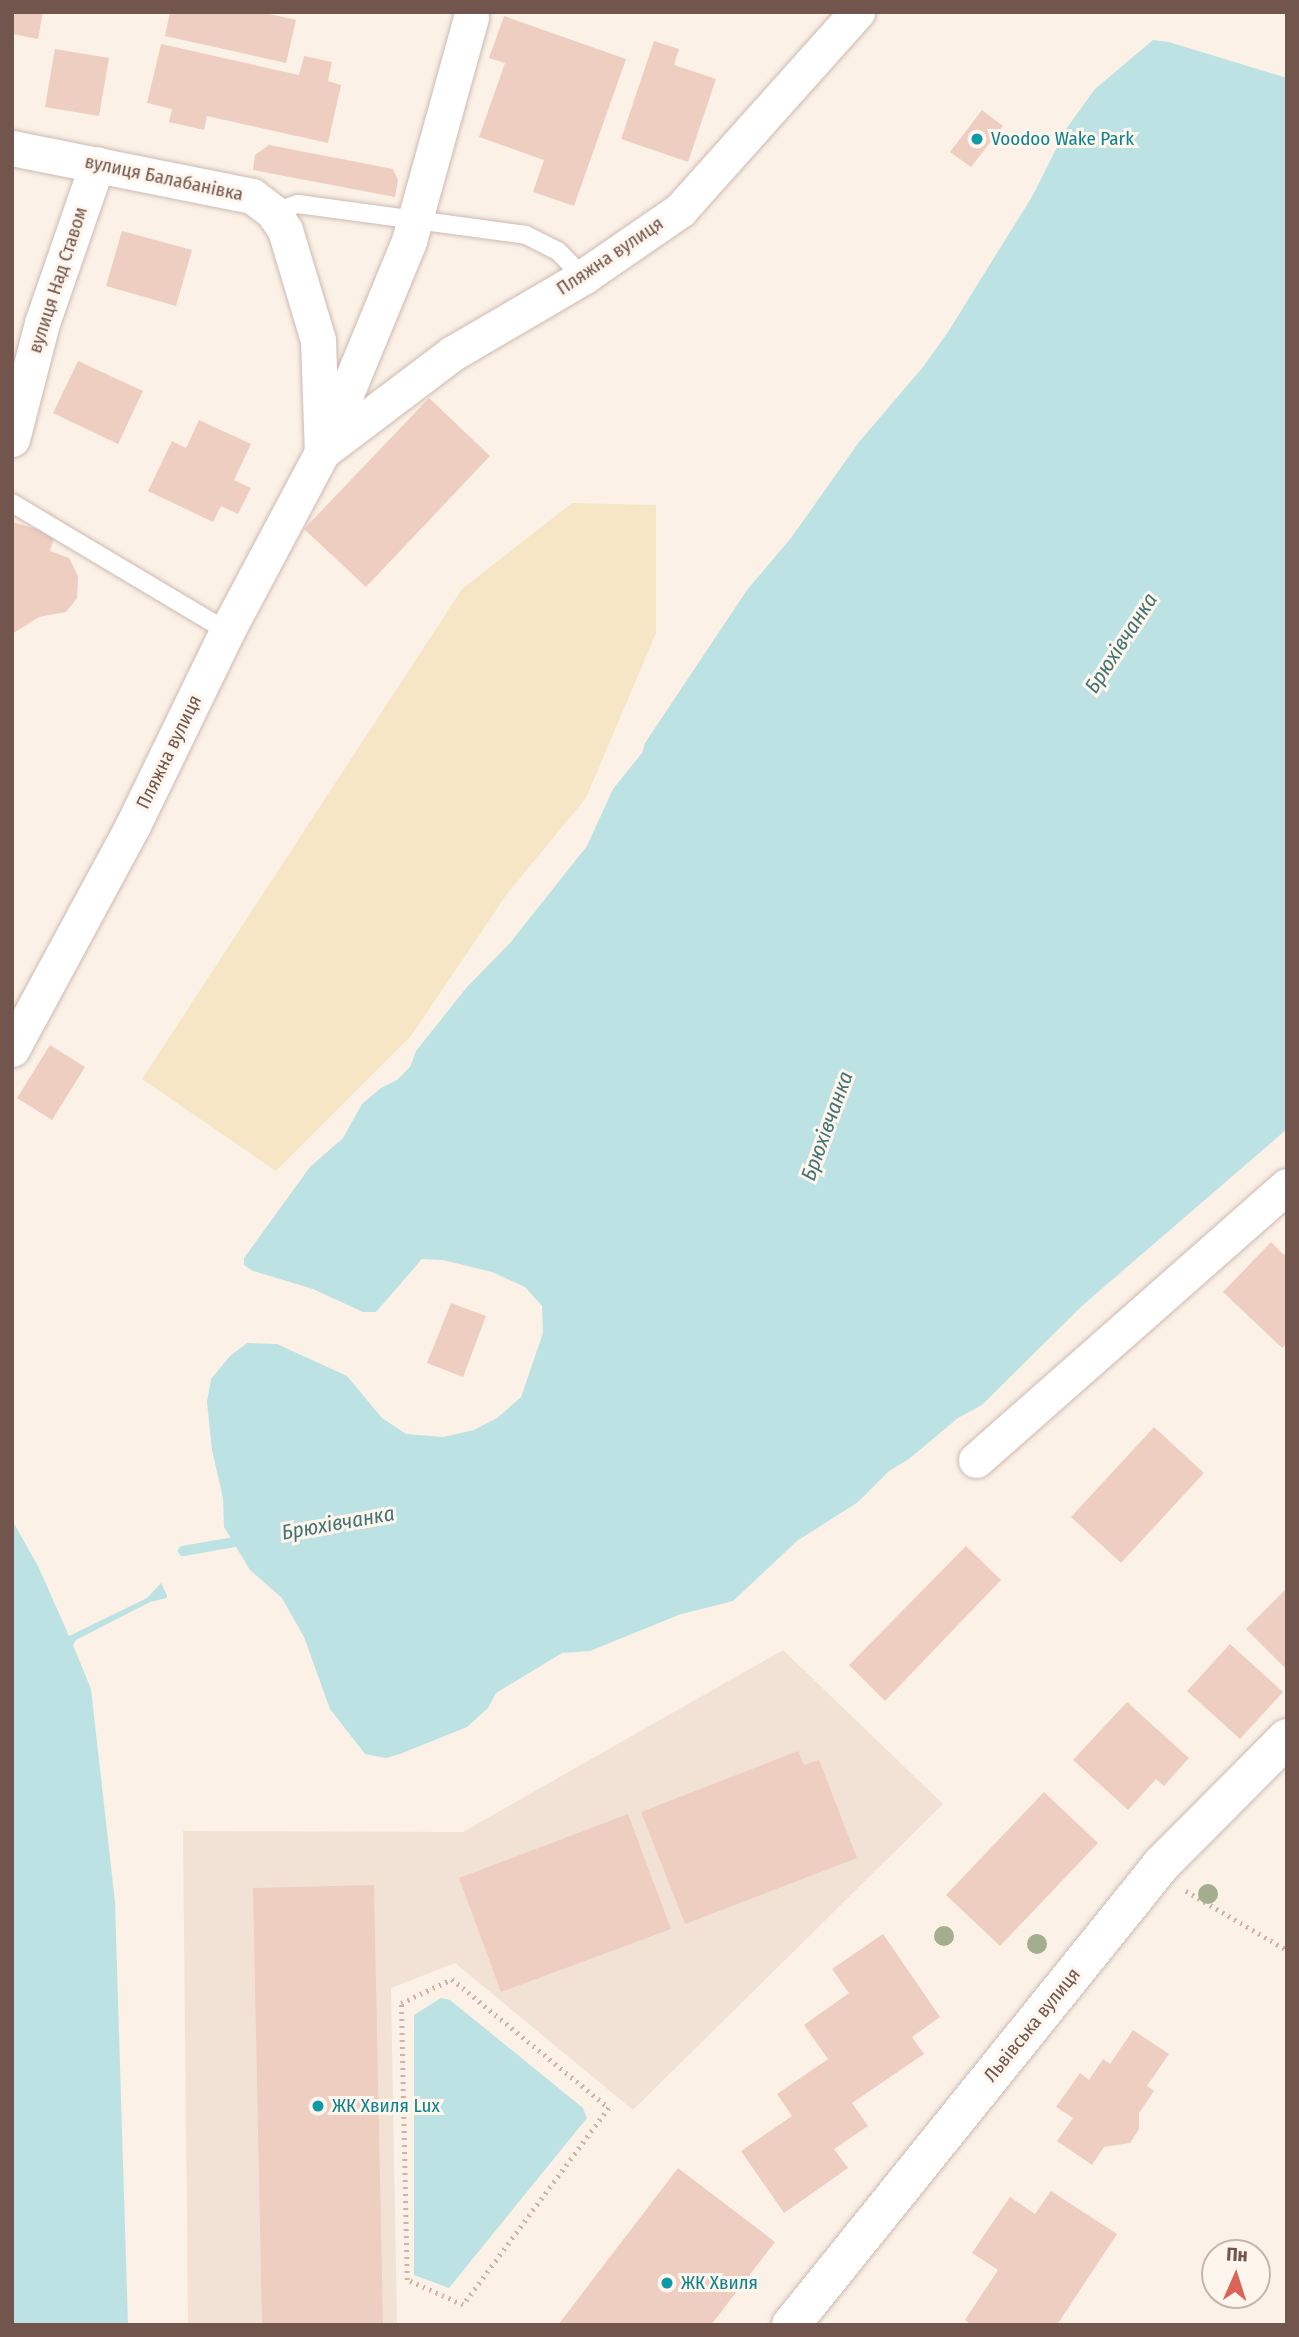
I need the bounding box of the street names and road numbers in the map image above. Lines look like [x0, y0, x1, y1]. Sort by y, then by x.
street label: вулиця Балабанівка [83, 150, 245, 206]
street label: вулиця Над Ставом [24, 204, 92, 356]
street label: Пляжна вулиця [552, 212, 668, 300]
street label: Пляжна вулиця [132, 691, 206, 813]
street label: Львівська вулиця [979, 1963, 1085, 2087]

